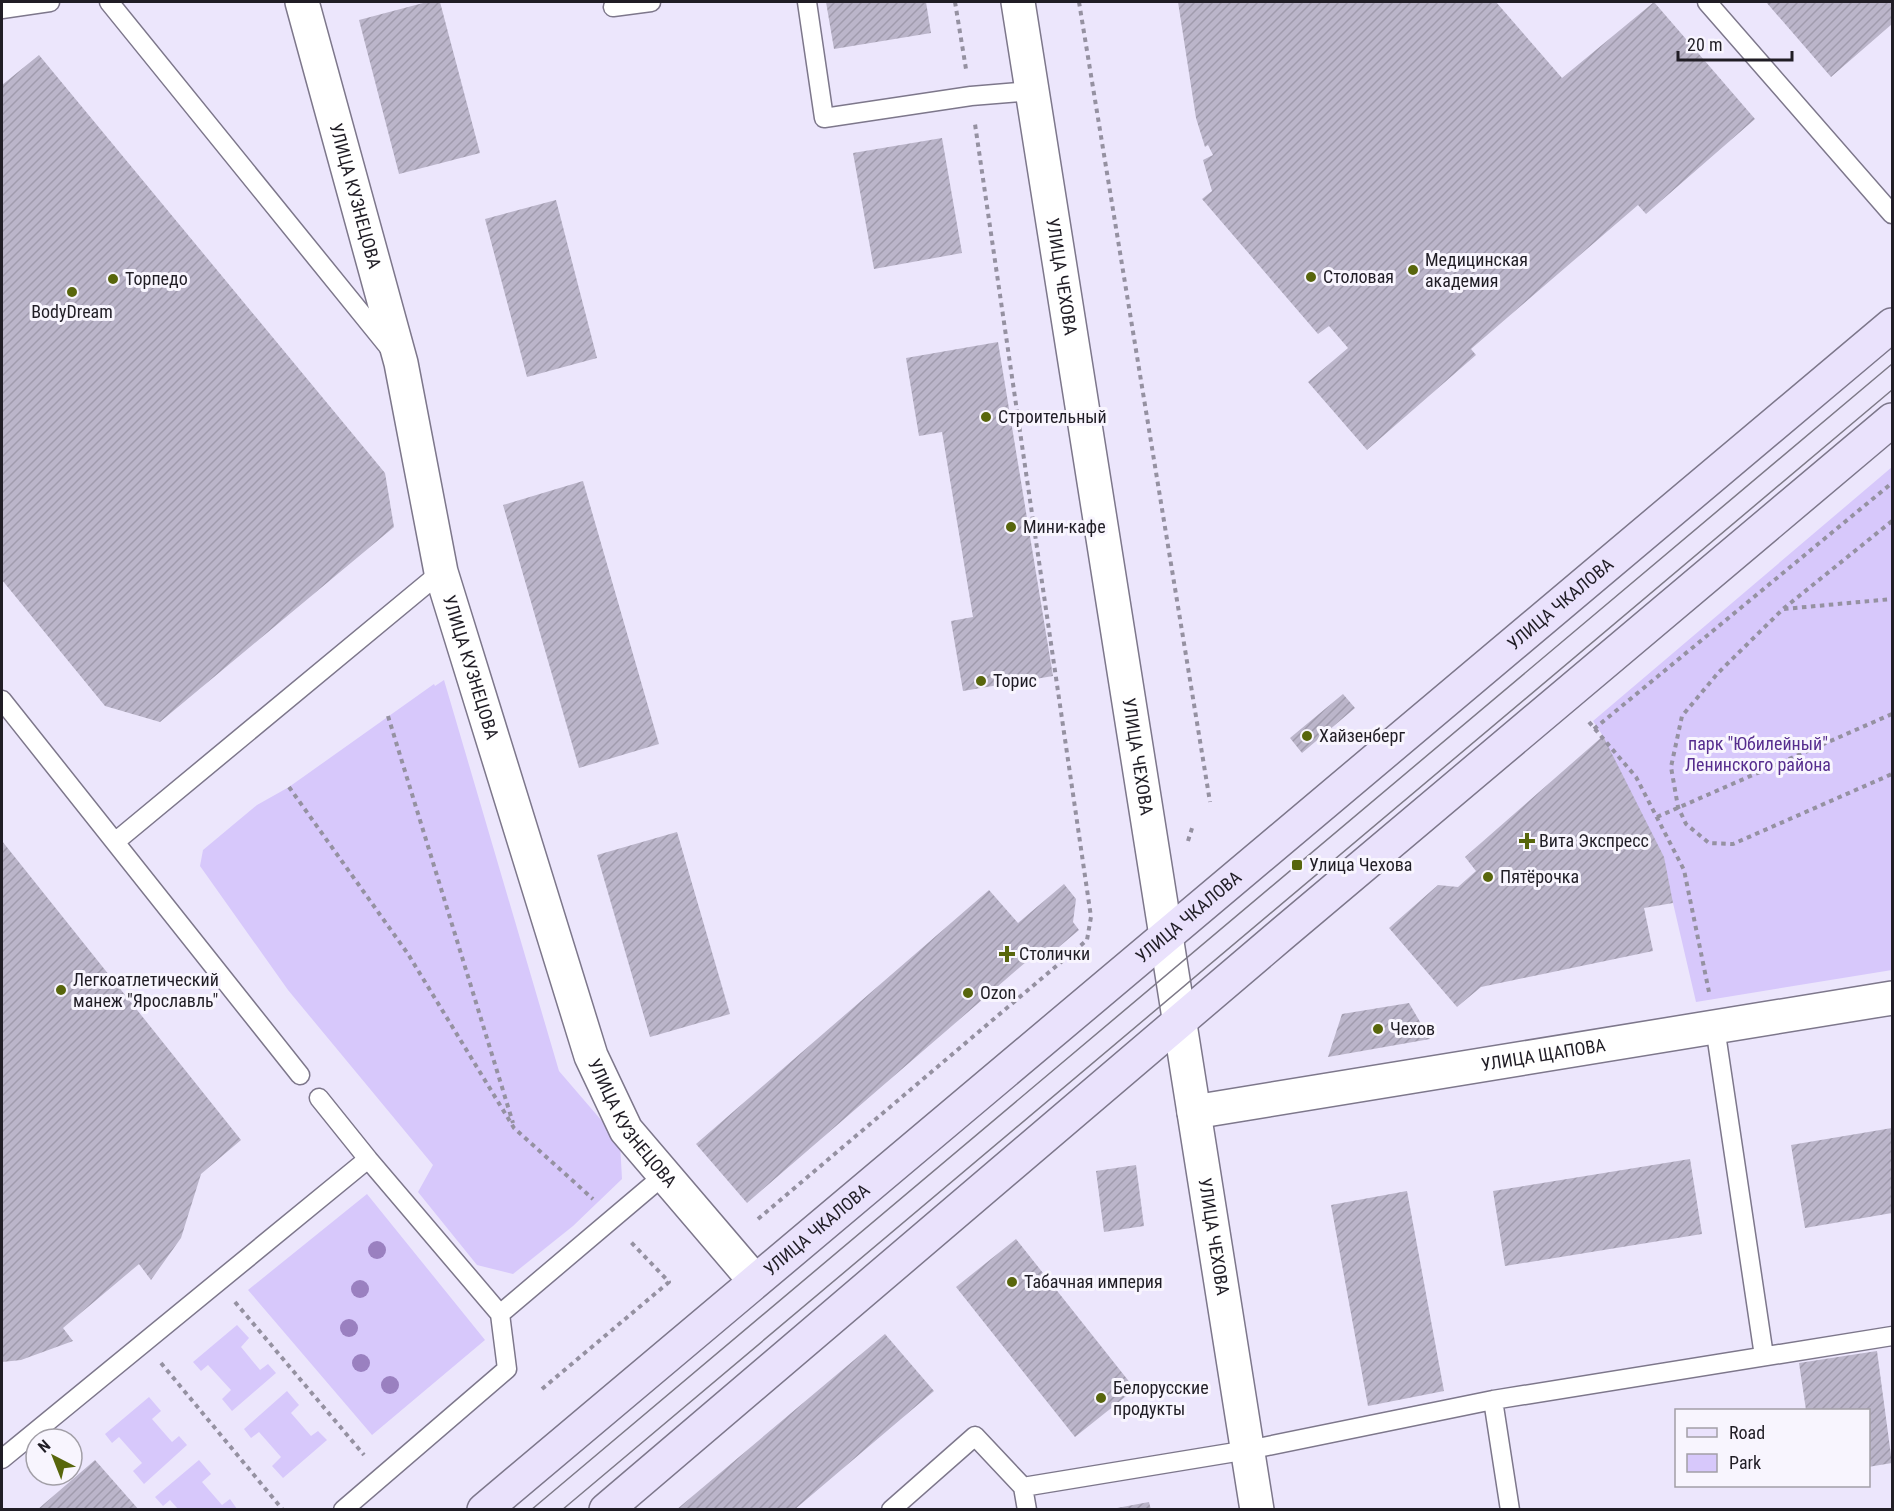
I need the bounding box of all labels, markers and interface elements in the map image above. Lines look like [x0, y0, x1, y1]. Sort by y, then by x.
scale bar [1678, 24, 1792, 62]
text: 20 m [1687, 34, 1722, 55]
street label: УЛИЦА КУЗНЕЦОВА [326, 121, 386, 271]
street label: УЛИЦА ЧЕХОВА [1042, 216, 1082, 337]
place label: Медицинская академия [1425, 249, 1528, 291]
marker: Медицинская академия [1406, 263, 1420, 277]
place label: Столовая [1323, 266, 1394, 287]
place label: Торпедо [125, 268, 188, 289]
marker: Столовая [1304, 270, 1318, 284]
marker: Торпедо [106, 272, 120, 286]
marker: BodyDream [65, 285, 79, 299]
place label: BodyDream [31, 301, 113, 322]
place label: Строительный [998, 406, 1107, 427]
marker: Строительный [979, 410, 993, 424]
place label: Мини-кафе [1023, 516, 1106, 537]
marker: Мини-кафе [1004, 520, 1018, 534]
street label: УЛИЦА ЧКАЛОВА [1503, 553, 1618, 654]
street label: УЛИЦА КУЗНЕЦОВА [439, 593, 503, 743]
place label: Торис [993, 670, 1037, 691]
marker: Торис [974, 674, 988, 688]
street label: УЛИЦА ЧЕХОВА [1118, 696, 1158, 817]
place label: Хайзенберг [1319, 725, 1405, 746]
marker: Хайзенберг [1300, 729, 1314, 743]
park label: парк "Юбилейный" Ленинского района [1685, 733, 1831, 775]
place label: Вита Экспресс [1539, 830, 1649, 851]
marker: Вита Экспресс [1520, 834, 1534, 848]
place label: Улица Чехова [1309, 854, 1413, 875]
marker: Улица Чехова [1290, 858, 1304, 872]
street label: УЛИЦА ЧКАЛОВА [1131, 866, 1246, 967]
place label: Пятёрочка [1500, 866, 1579, 887]
marker: Пятёрочка [1481, 870, 1495, 884]
place label: Столички [1019, 943, 1090, 964]
marker: Столички [1000, 947, 1014, 961]
place label: Легкоатлетический манеж "Ярославль" [73, 969, 219, 1011]
place label: Ozon [980, 982, 1016, 1003]
marker: Легкоатлетический манеж "Ярославль" [54, 983, 68, 997]
marker: Ozon [961, 986, 975, 1000]
place label: Чехов [1390, 1018, 1435, 1039]
marker: Чехов [1371, 1022, 1385, 1036]
street label: УЛИЦА ЩАПОВА [1480, 1034, 1608, 1075]
street label: УЛИЦА КУЗНЕЦОВА [584, 1055, 682, 1192]
street label: УЛИЦА ЧЕХОВА [1195, 1176, 1234, 1297]
street label: УЛИЦА ЧКАЛОВА [759, 1179, 874, 1280]
place label: Табачная империя [1024, 1271, 1163, 1292]
marker: Табачная империя [1005, 1275, 1019, 1289]
place label: Белорусские продукты [1113, 1377, 1209, 1419]
marker: Белорусские продукты [1094, 1391, 1108, 1405]
legend [1675, 1409, 1870, 1487]
text: Road [1729, 1422, 1765, 1443]
north arrow [24, 1427, 84, 1487]
text: N [34, 1436, 54, 1457]
text: Park [1729, 1452, 1761, 1473]

